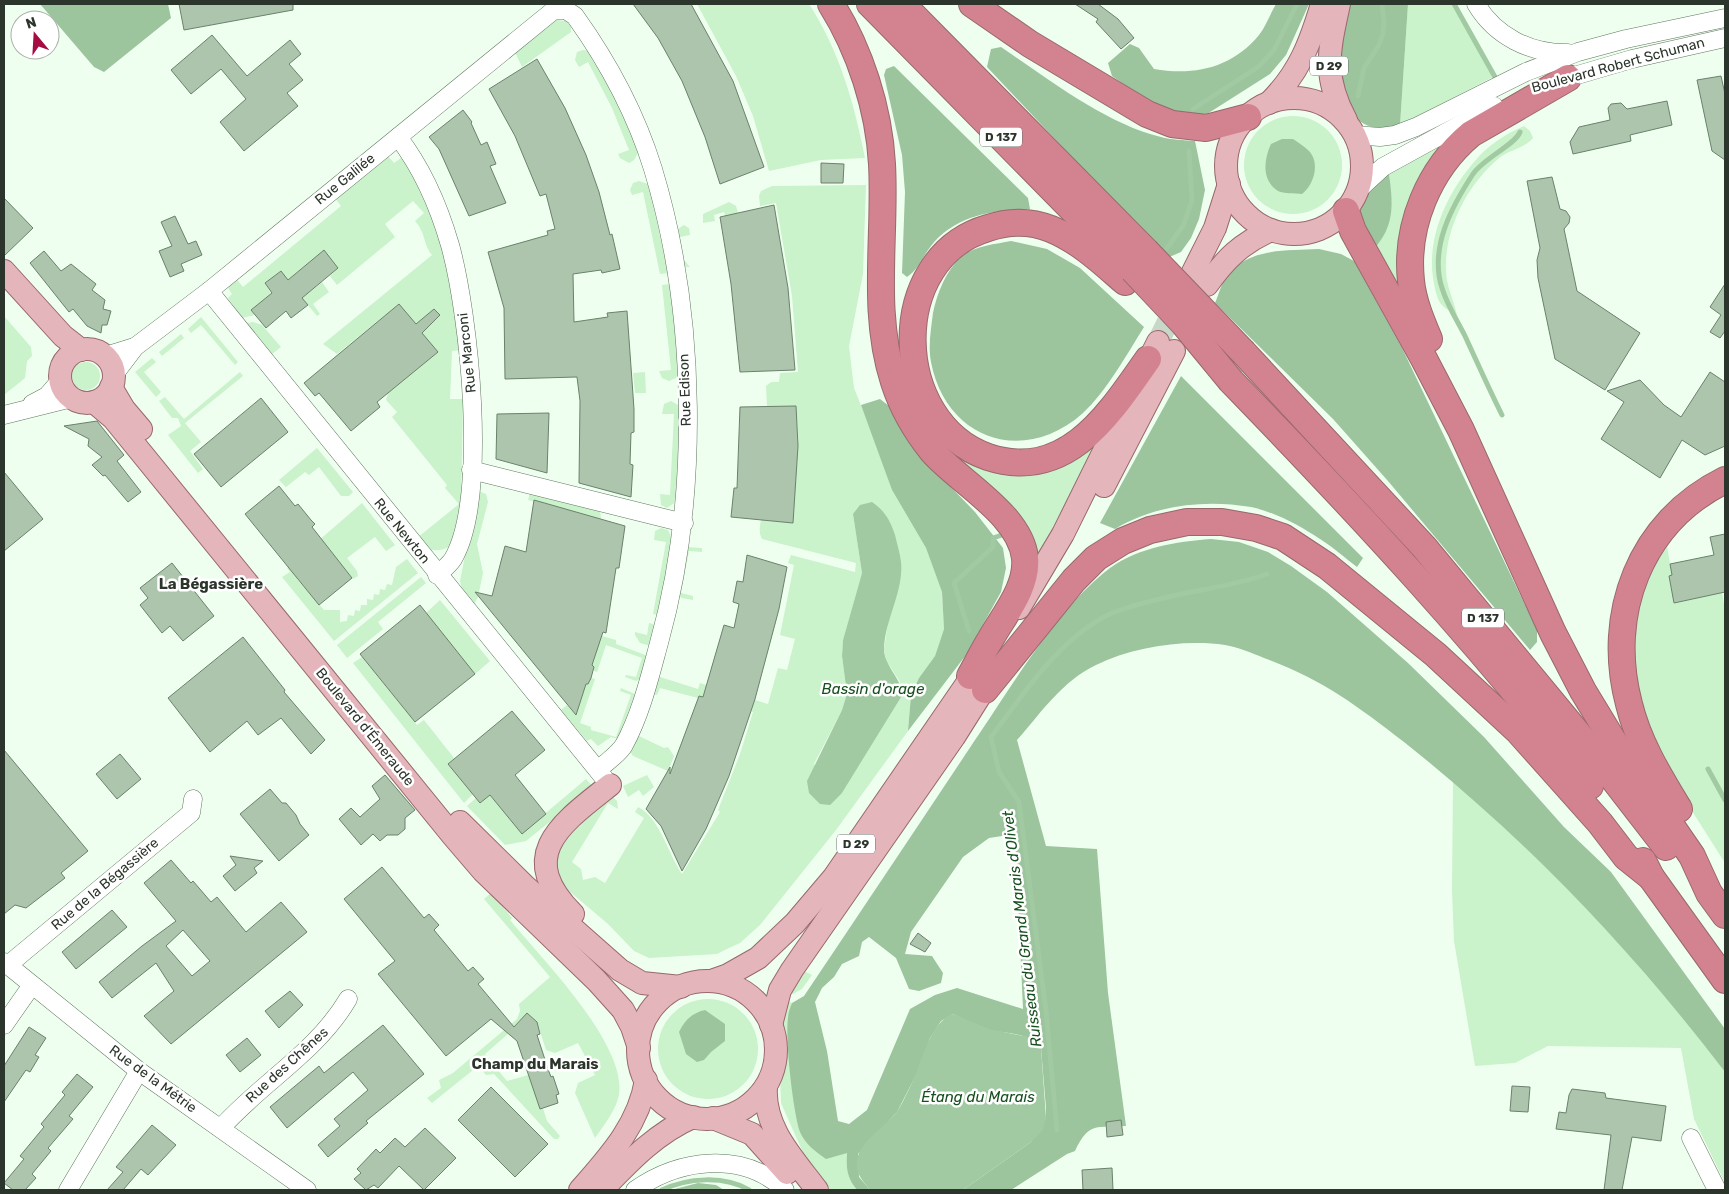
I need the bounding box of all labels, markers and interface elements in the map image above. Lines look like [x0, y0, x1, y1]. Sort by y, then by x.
north arrow [10, 10, 60, 60]
text: N [24, 13, 39, 33]
street label: Boulevard Robert Schuman [1530, 34, 1706, 96]
road number: D 29 [1310, 56, 1348, 76]
road number: D 137 [980, 128, 1022, 146]
street label: Rue Galilée [312, 150, 378, 208]
street label: Rue Marconi [454, 312, 480, 394]
street label: Rue Edison [675, 353, 695, 427]
street label: Rue Newton [370, 495, 434, 567]
district label: La Bégassière [159, 575, 263, 593]
road number: D 137 [1462, 608, 1504, 628]
street label: Boulevard d'Émeraude [312, 664, 419, 789]
water label: Bassin d'orage [822, 680, 925, 698]
water label: Ruisseau du Grand Marais d'Olivet [999, 810, 1045, 1048]
street label: Rue de la Bégassière [48, 834, 162, 934]
road number: D 29 [837, 834, 875, 854]
street label: Rue des Chênes [242, 1024, 332, 1106]
street label: Rue de la Métrie [106, 1042, 200, 1117]
district label: Champ du Marais [471, 1055, 599, 1073]
water label: Étang du Marais [921, 1088, 1035, 1106]

